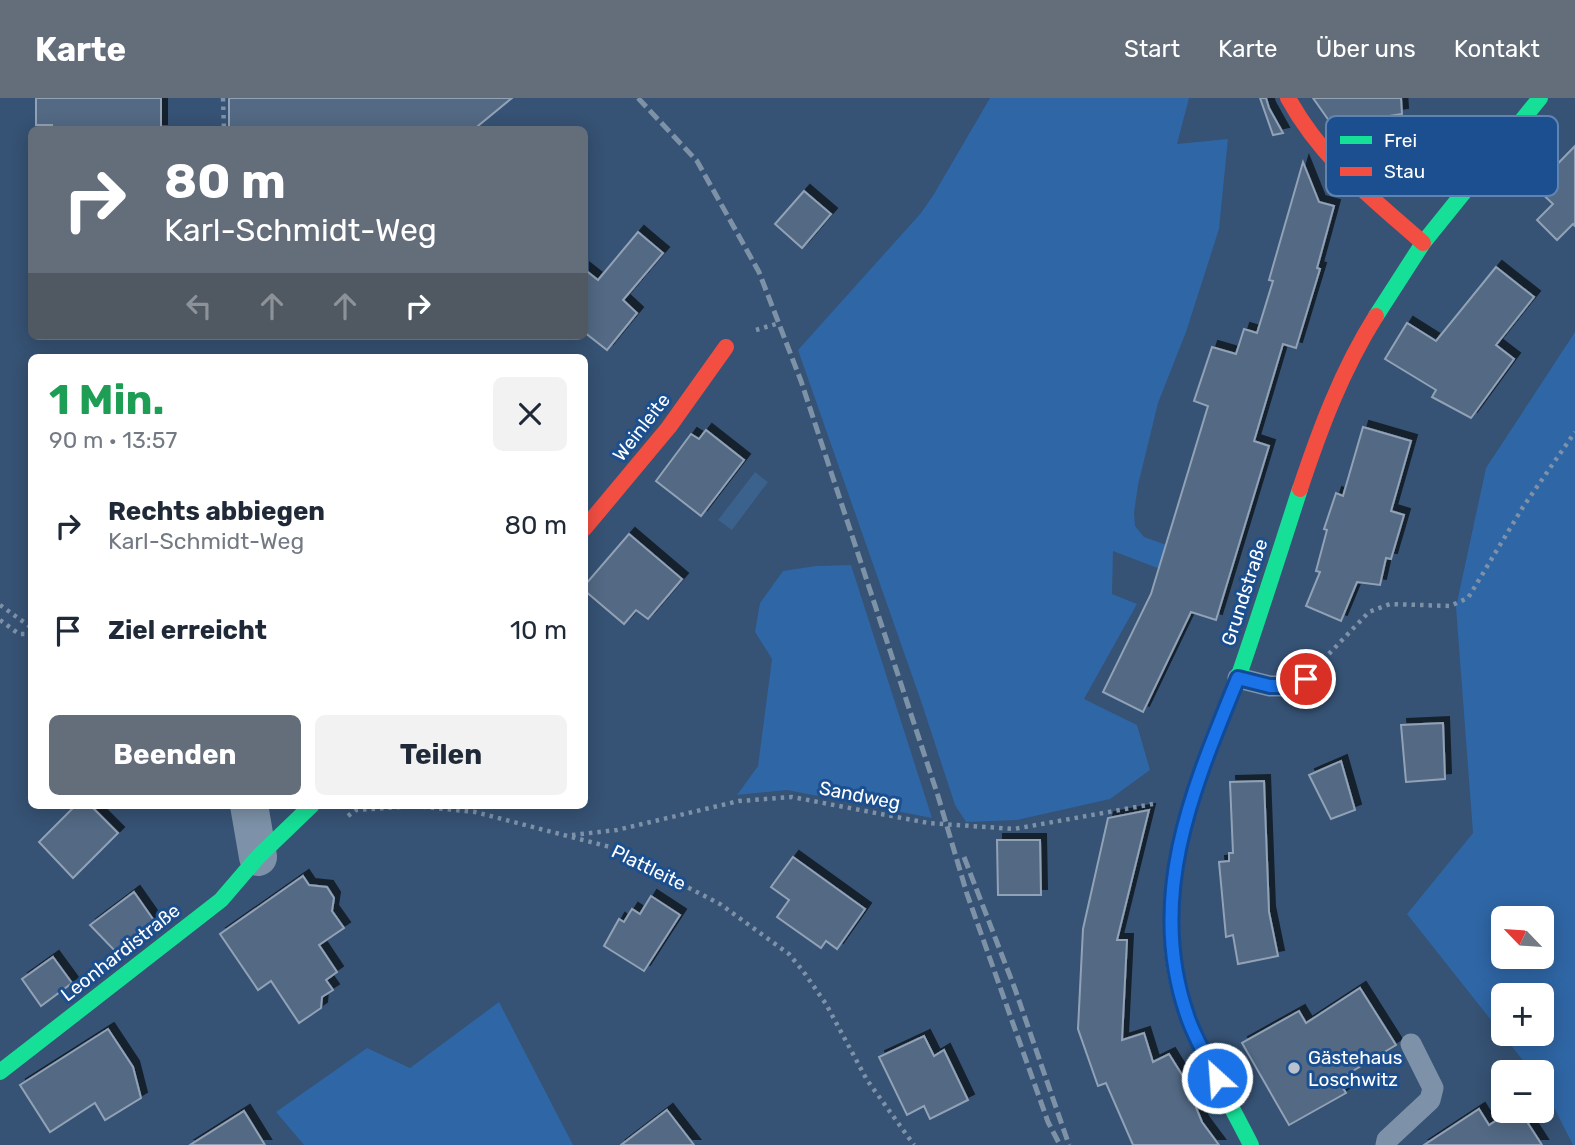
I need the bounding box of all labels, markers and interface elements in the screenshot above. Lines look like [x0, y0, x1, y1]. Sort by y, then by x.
text: Karte [35, 30, 126, 69]
text: Start [1124, 35, 1180, 63]
text: Karte [1218, 35, 1278, 63]
text: Über uns [1316, 35, 1416, 63]
text: Kontakt [1454, 35, 1540, 63]
legend [1326, 116, 1558, 196]
text: Frei [1384, 129, 1417, 152]
text: 80 m [164, 152, 286, 210]
icon: right [49, 154, 140, 245]
text: Stau [1384, 160, 1425, 183]
text: Karl-Schmidt-Weg [164, 211, 437, 249]
icon: left [180, 287, 218, 325]
icon: ahead [253, 287, 291, 325]
icon: ahead [326, 287, 364, 325]
icon: right [399, 287, 437, 325]
text: 1 Min. [49, 375, 165, 425]
button: close [493, 377, 567, 451]
street label: Weinleite [608, 389, 675, 466]
text: 90 m · 13:57 [49, 426, 177, 454]
text: Rechts abbiegen [108, 496, 325, 527]
icon: right [49, 507, 87, 545]
text: 80 m [504, 510, 567, 541]
text: Karl-Schmidt-Weg [108, 527, 304, 555]
street label: Grundstraße [1216, 536, 1273, 648]
icon: arrive [49, 612, 87, 650]
text: Ziel erreicht [108, 615, 267, 646]
text: 10 m [510, 615, 567, 646]
pin [1276, 649, 1336, 709]
icon: arrive [1287, 660, 1325, 698]
button: Beenden [49, 715, 301, 795]
button: Teilen [315, 715, 567, 795]
street label: Sandweg [817, 776, 902, 815]
street label: Plattleite [608, 840, 690, 895]
street label: Leonhardistraße [56, 899, 185, 1006]
north arrow [1491, 906, 1554, 970]
map controls [1491, 906, 1554, 1123]
button: + [1491, 983, 1554, 1046]
position arrow [1180, 1041, 1254, 1115]
place label: Gästehaus Loschwitz [1308, 1046, 1402, 1091]
marker: Gästehaus Loschwitz [1286, 1060, 1302, 1076]
button: − [1491, 1060, 1554, 1123]

